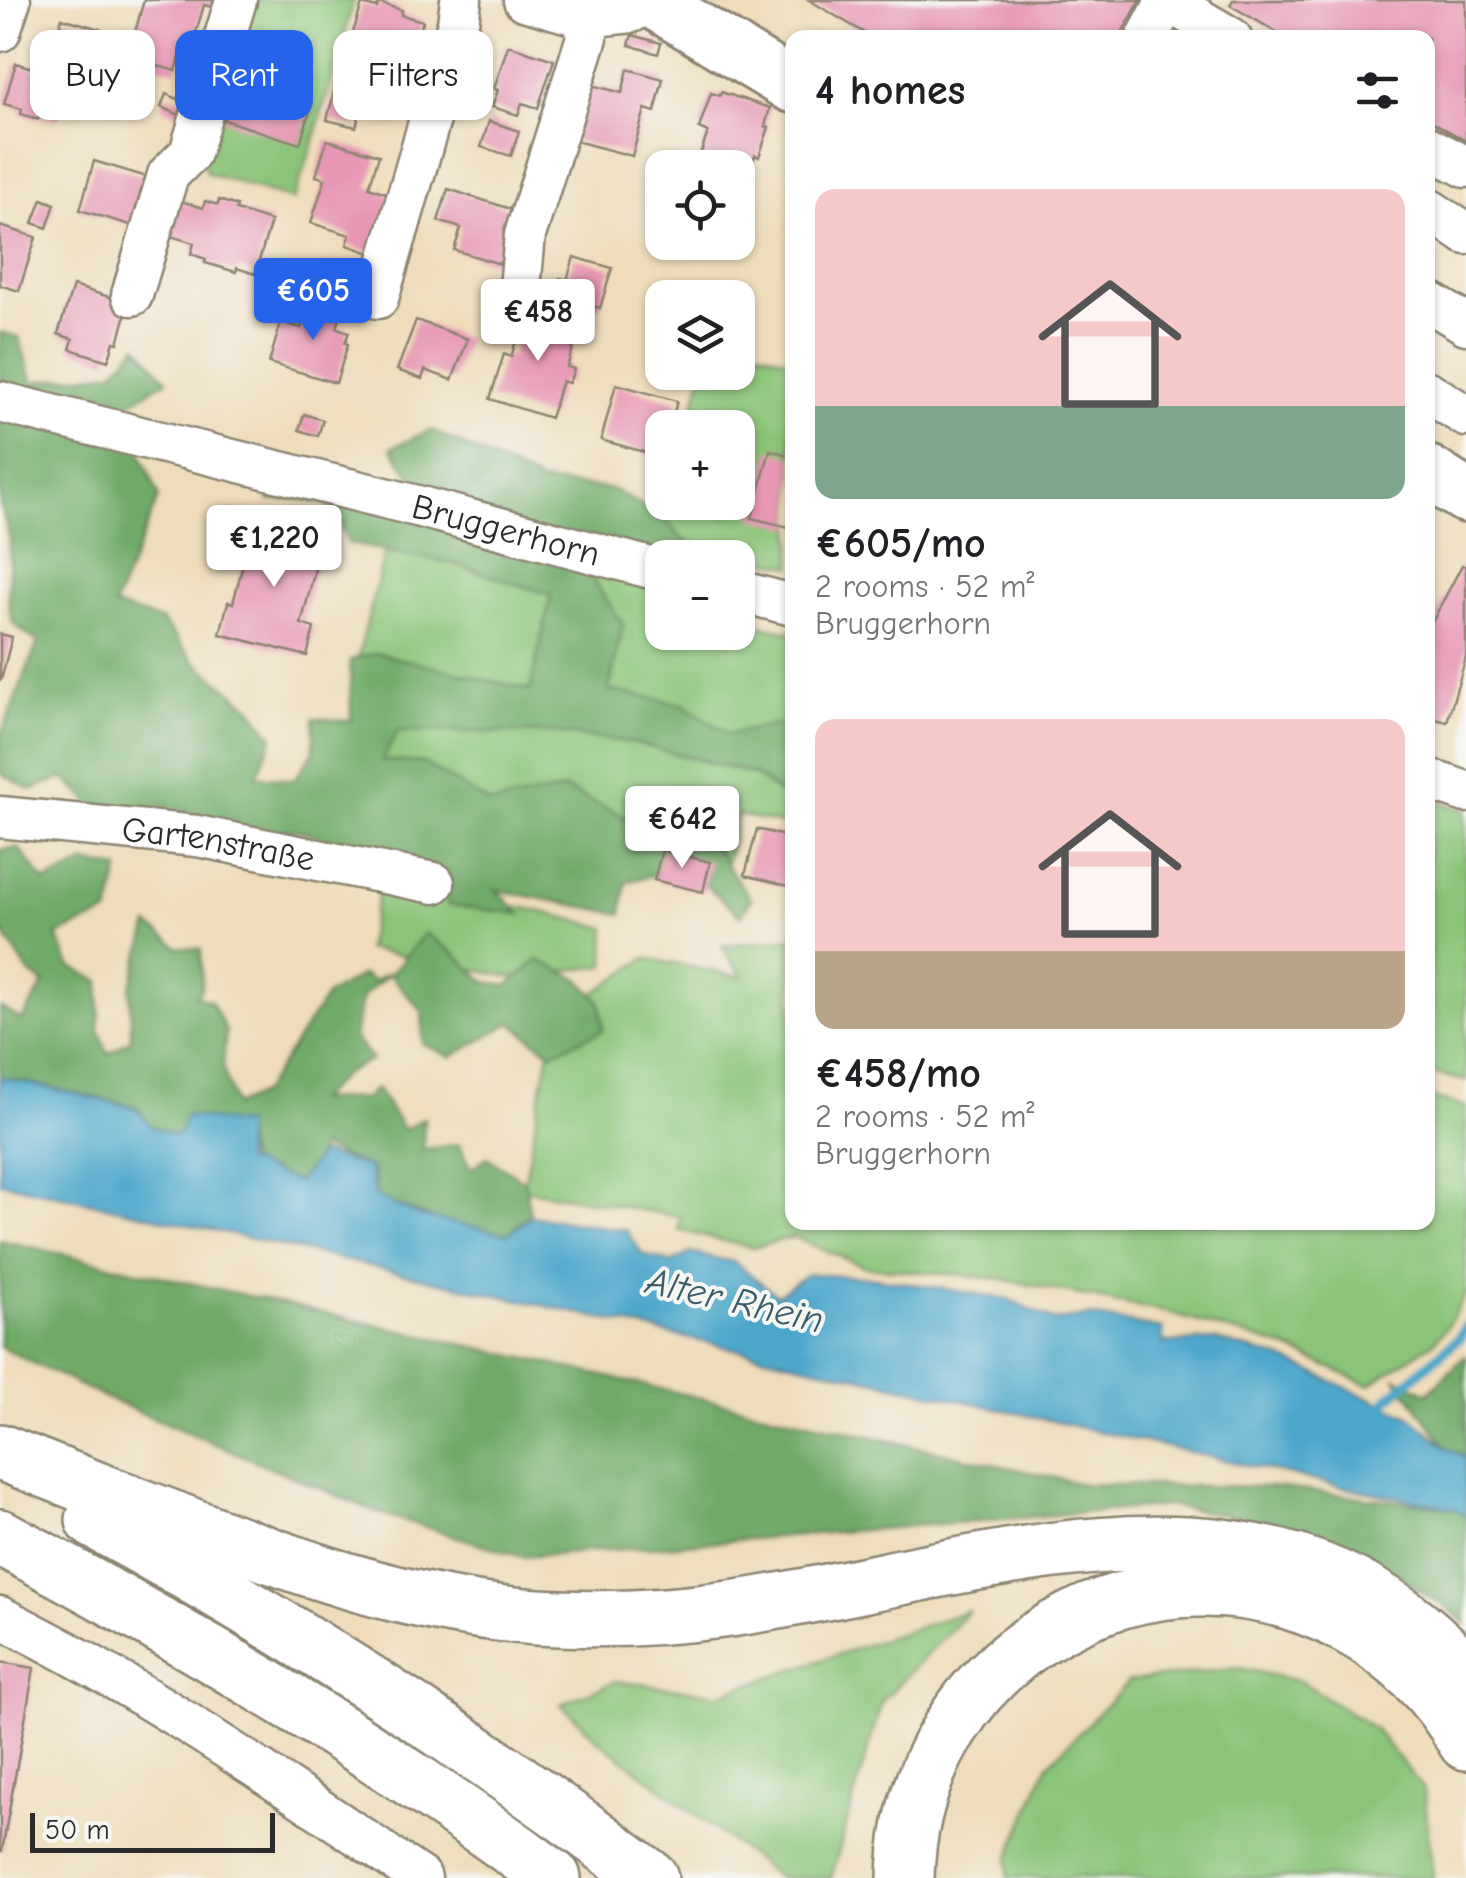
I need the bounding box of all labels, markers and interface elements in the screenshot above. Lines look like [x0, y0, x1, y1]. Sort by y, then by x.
chip: Buy [30, 30, 155, 120]
chip: Rent [175, 30, 313, 120]
chip: Filters [333, 30, 493, 120]
icon: filters [1350, 63, 1405, 118]
text: 4 homes [815, 66, 965, 115]
map controls [645, 150, 755, 650]
button: locate [645, 150, 755, 260]
icon: home [1020, 254, 1200, 434]
pin: €605 [254, 258, 372, 343]
text: €605 [276, 272, 350, 309]
pin: €458 [479, 279, 597, 364]
button: layers [645, 280, 755, 390]
text: €458 [503, 293, 573, 330]
button: + [645, 410, 755, 520]
street label: Bruggerhorn [408, 486, 604, 575]
pin: €1,220 [193, 505, 355, 590]
text: €1,220 [229, 519, 319, 556]
text: €605/mo [815, 519, 986, 568]
button: − [645, 540, 755, 650]
text: 2 rooms · 52 m² [815, 568, 1034, 605]
text: Bruggerhorn [815, 605, 991, 642]
icon: home [1020, 784, 1200, 964]
pin: €642 [623, 786, 741, 871]
text: €642 [647, 800, 717, 837]
street label: Gartenstraße [120, 809, 318, 880]
text: €458/mo [815, 1049, 981, 1098]
text: 2 rooms · 52 m² [815, 1098, 1034, 1135]
text: Bruggerhorn [815, 1135, 991, 1172]
water label: Alter Rhein [641, 1259, 828, 1343]
scale bar [30, 1808, 275, 1852]
text: 50 m [45, 1814, 110, 1846]

